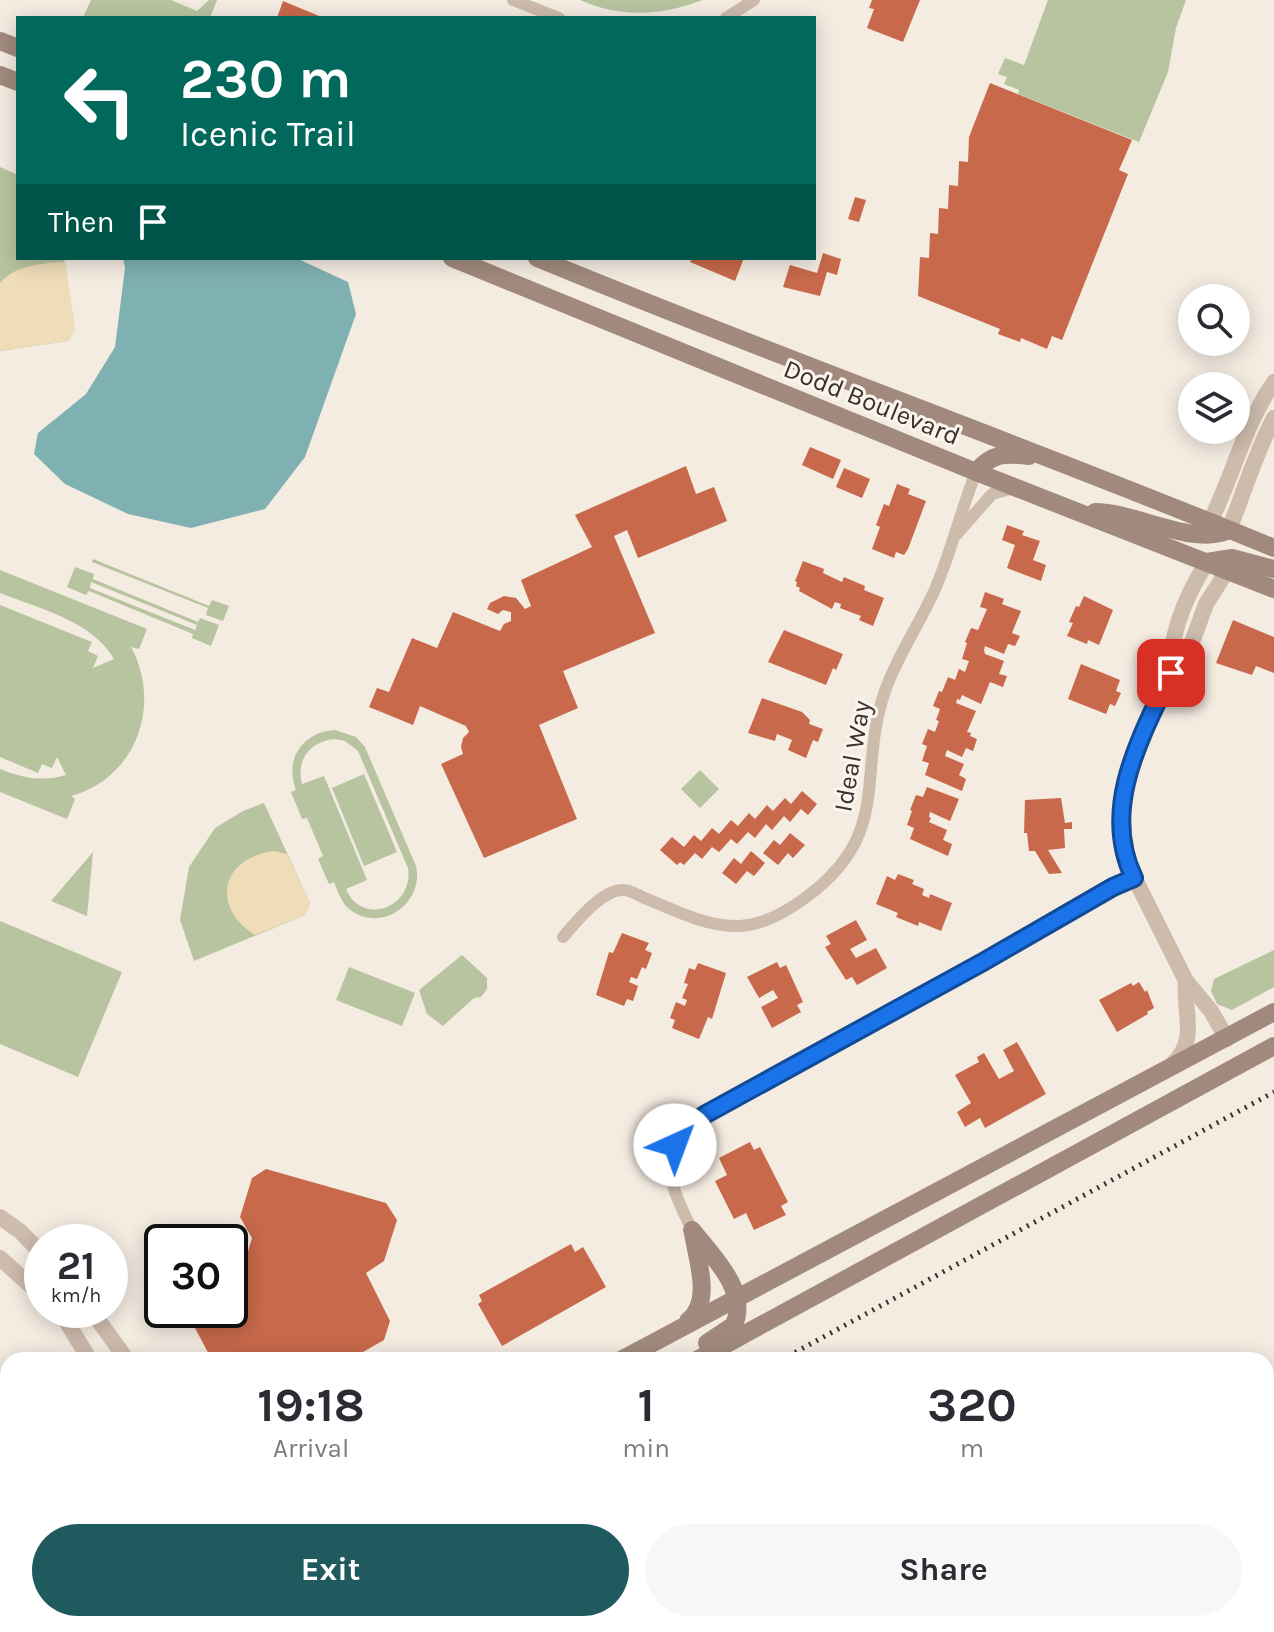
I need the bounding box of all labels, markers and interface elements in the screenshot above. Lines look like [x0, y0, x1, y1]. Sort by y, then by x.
text: 230 m [180, 46, 351, 111]
icon: left [48, 48, 152, 152]
text: Icenic Trail [180, 113, 356, 155]
icon: arrive [131, 200, 175, 244]
text: Then [48, 204, 115, 240]
map controls [1178, 284, 1250, 444]
button: search [1178, 284, 1250, 356]
street label: Dodd Boulevard [779, 353, 964, 452]
button: layers [1178, 372, 1250, 444]
pin [1137, 639, 1205, 707]
icon: arrive [1149, 651, 1193, 695]
street label: Ideal Way [827, 698, 878, 814]
position arrow [633, 1103, 717, 1187]
speed limit sign: 30 [144, 1224, 248, 1328]
text: 21 [57, 1242, 95, 1289]
text: km/h [51, 1284, 101, 1307]
text: 19:18 [257, 1377, 365, 1433]
text: 1 [638, 1377, 655, 1433]
text: 320 [927, 1377, 1017, 1433]
text: Arrival [273, 1433, 349, 1464]
text: min [622, 1433, 670, 1464]
text: m [960, 1433, 984, 1464]
button: Exit [32, 1524, 629, 1616]
button: Share [645, 1524, 1242, 1616]

